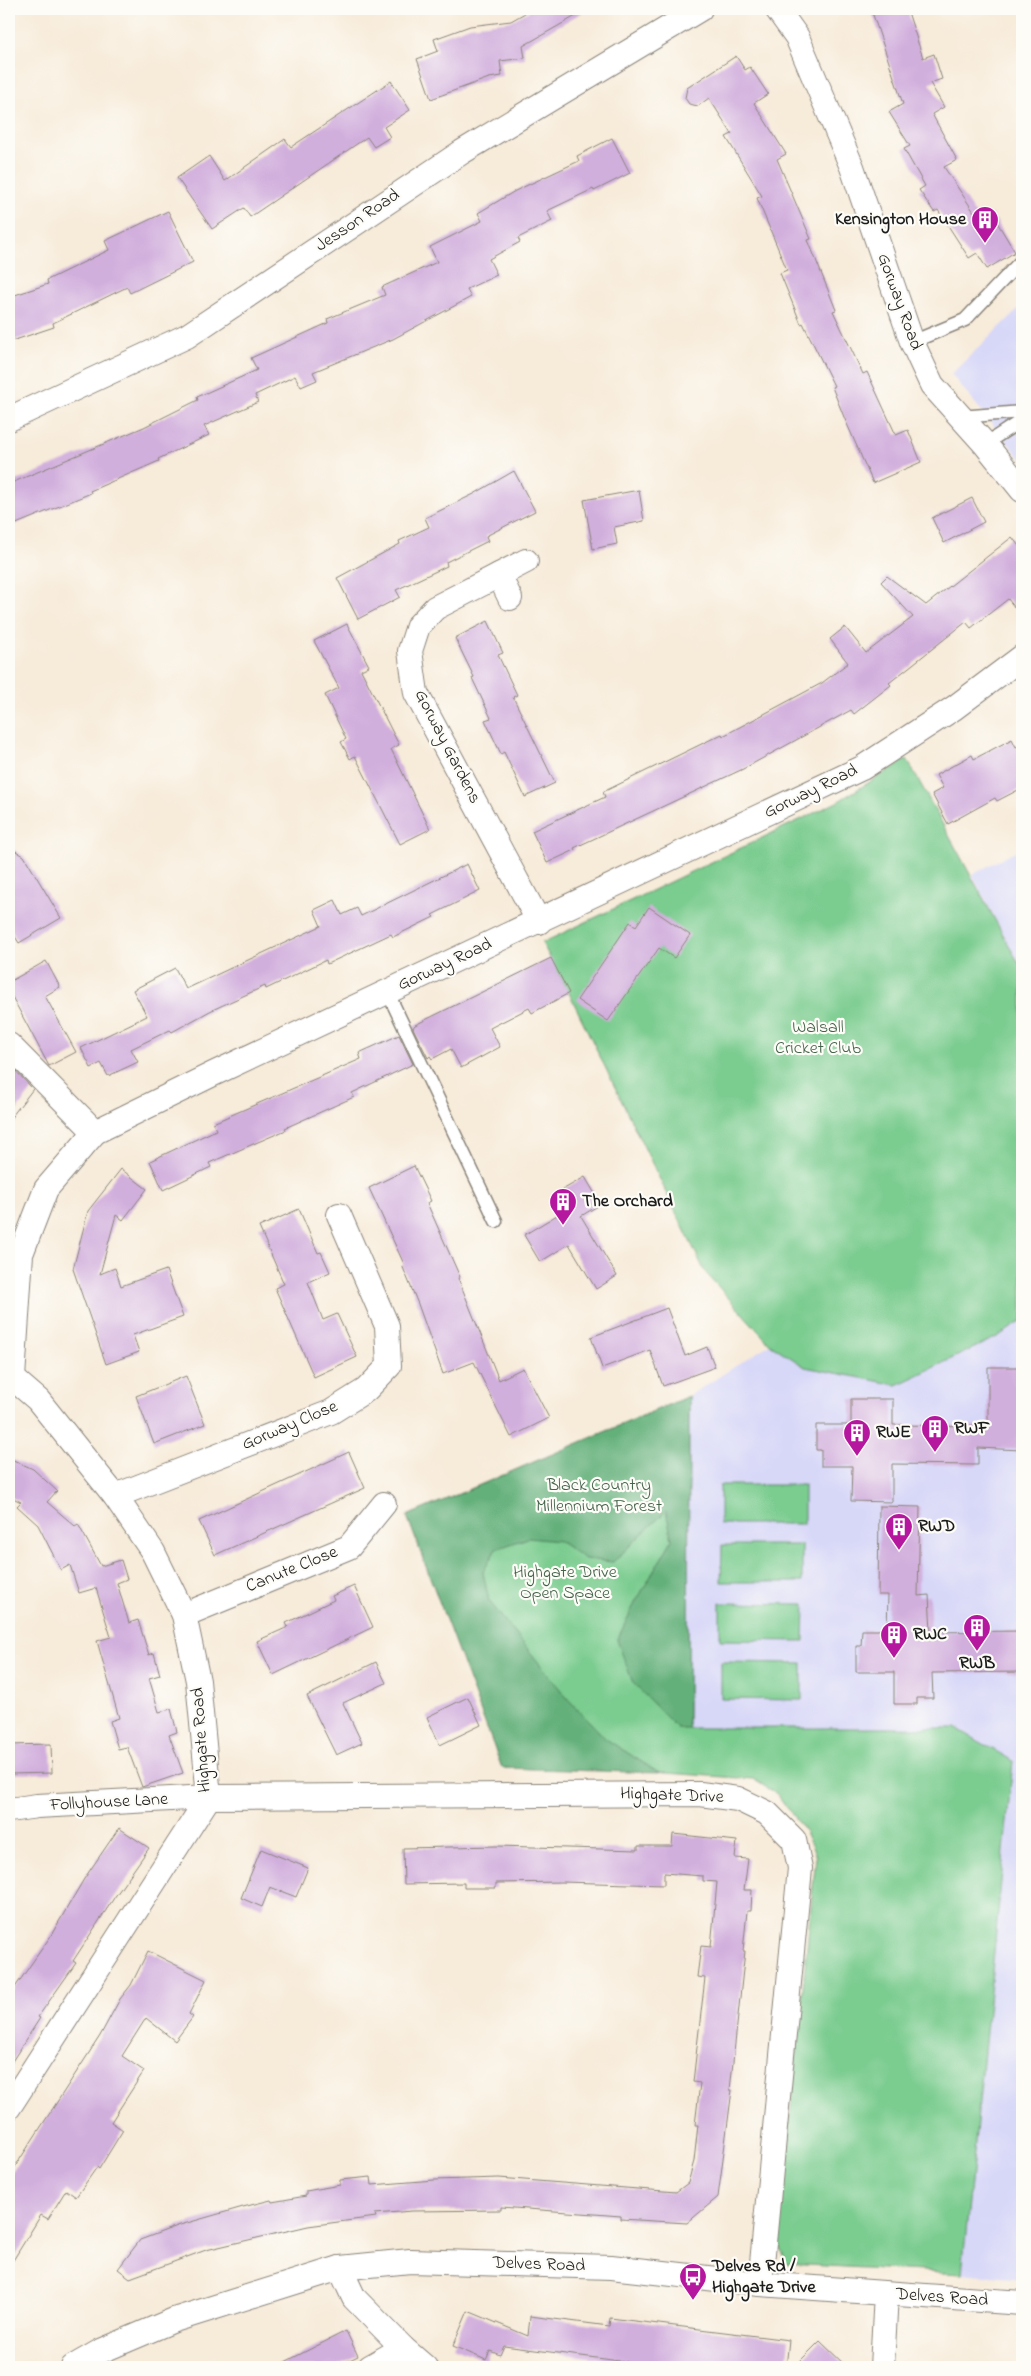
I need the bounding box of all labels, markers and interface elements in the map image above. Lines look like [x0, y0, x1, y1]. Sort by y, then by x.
street label: Jesson Road [310, 183, 406, 259]
building icon: Kensington House [970, 205, 1000, 244]
place label: Kensington House [835, 207, 967, 234]
street label: Gorway Road [869, 250, 929, 354]
street label: Gorway Gardens [407, 685, 487, 809]
street label: Gorway Road [760, 758, 862, 826]
street label: Gorway Road [394, 932, 496, 998]
park label: Walsall Cricket Club [775, 1015, 861, 1062]
building icon: The Orchard [548, 1187, 578, 1226]
place label: The Orchard [582, 1189, 674, 1215]
street label: Gorway Close [238, 1394, 343, 1458]
building icon: RWF [920, 1414, 950, 1453]
place label: RWF [954, 1416, 990, 1442]
building icon: RWE [842, 1418, 872, 1457]
place label: RWE [876, 1420, 911, 1446]
park label: Black Country Millennium Forest [536, 1473, 662, 1520]
building icon: RWD [884, 1512, 914, 1551]
place label: RWD [918, 1514, 955, 1540]
street label: Canute Close [242, 1539, 343, 1600]
park label: Highgate Drive Open Space [513, 1560, 618, 1607]
building icon: RWB [962, 1613, 992, 1652]
building icon: RWC [879, 1620, 909, 1659]
place label: RWC [913, 1622, 947, 1648]
place label: RWB [959, 1651, 995, 1677]
street label: Highgate Road [185, 1687, 220, 1793]
street label: Highgate Drive [620, 1781, 725, 1812]
street label: Follyhouse Lane [48, 1787, 170, 1819]
street label: Delves Road [491, 2250, 586, 2280]
place label: Delves Rd / Highgate Drive [711, 2254, 817, 2302]
bus stop icon: Delves Rd / Highgate Drive [678, 2262, 708, 2301]
street label: Delves Road [894, 2282, 989, 2314]

